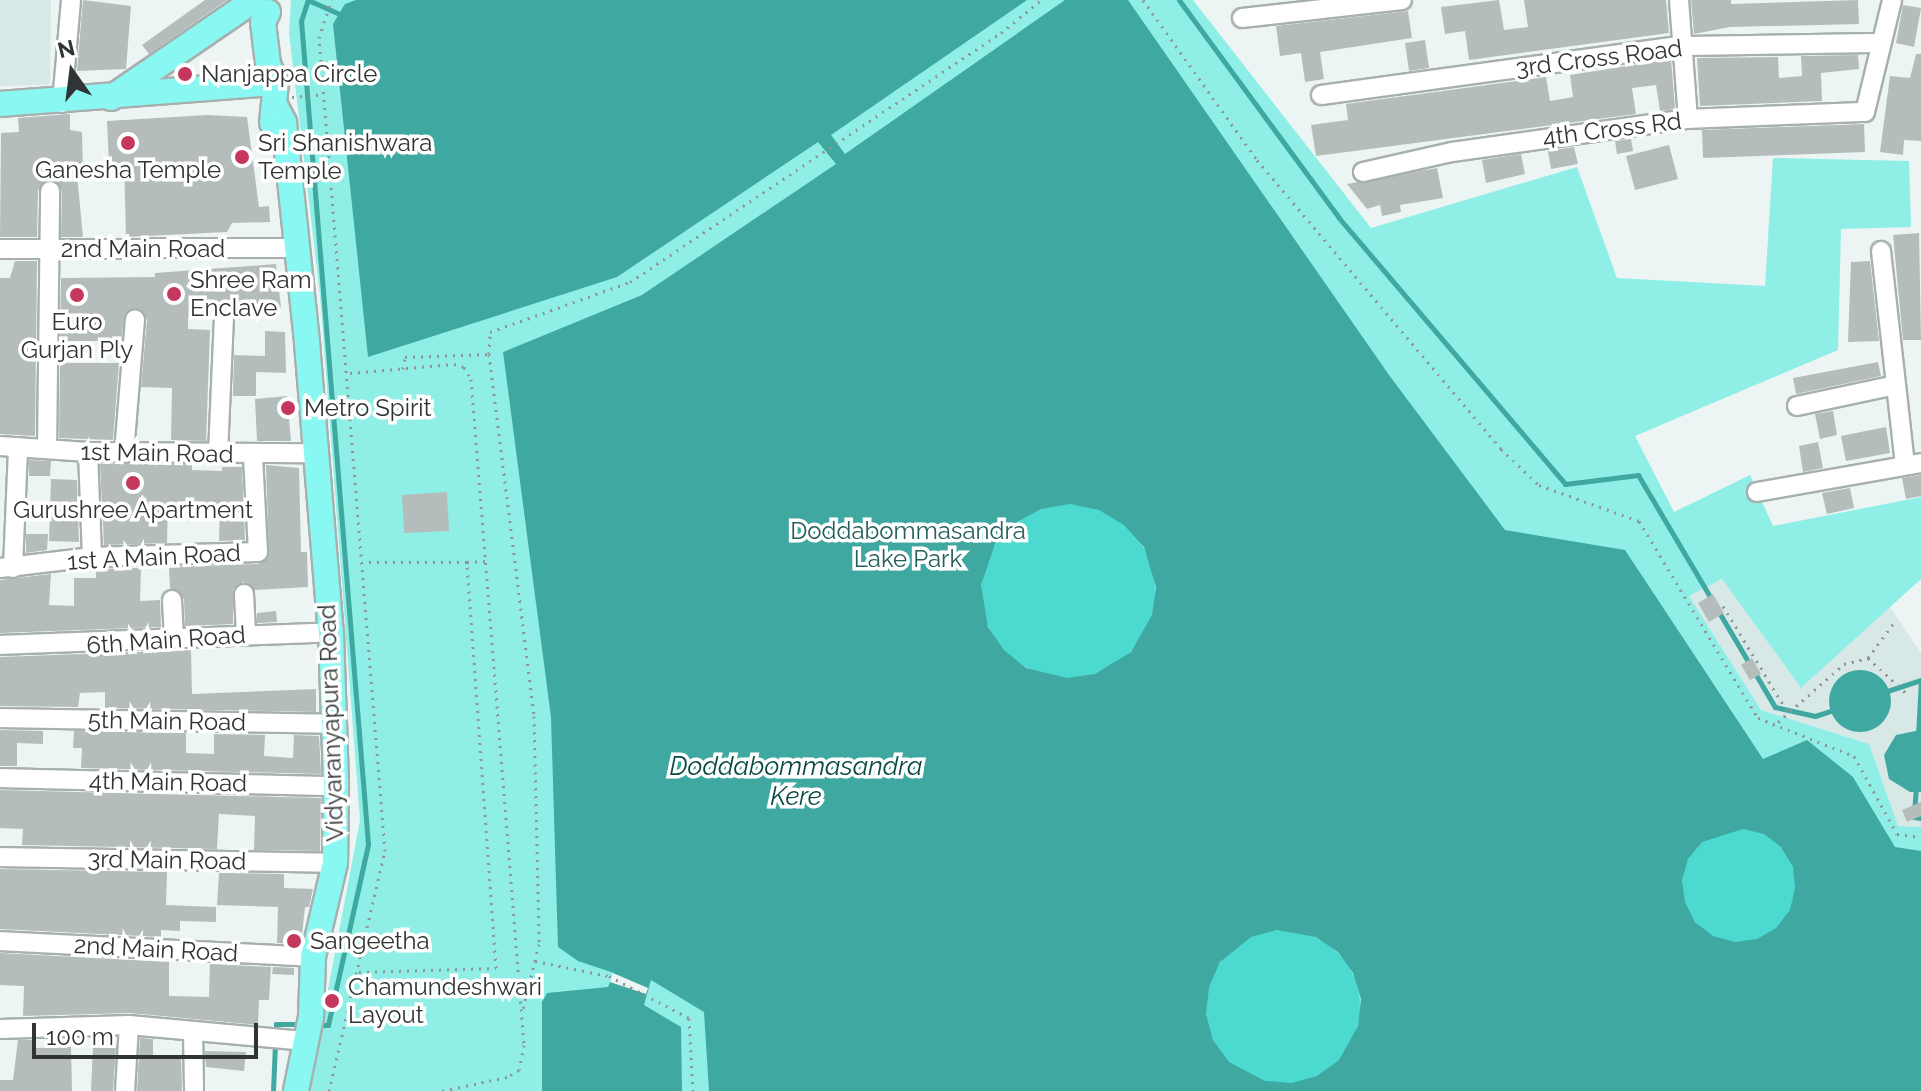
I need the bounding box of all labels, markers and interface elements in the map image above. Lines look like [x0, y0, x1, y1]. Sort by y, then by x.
north arrow [32, 32, 112, 112]
street label: 3rd Cross Road [1514, 33, 1684, 83]
text: N [55, 34, 77, 63]
place label: Nanjappa Circle [201, 60, 377, 88]
marker: Nanjappa Circle [176, 65, 194, 83]
street label: 4th Cross Rd [1541, 106, 1683, 152]
place label: Sri Shanishwara Temple [258, 129, 432, 185]
marker: Ganesha Temple [119, 134, 137, 152]
marker: Sri Shanishwara Temple [233, 148, 251, 166]
place label: Ganesha Temple [35, 156, 221, 184]
street label: 2nd Main Road [61, 235, 225, 263]
place label: Shree Ram Enclave [190, 266, 312, 322]
marker: Shree Ram Enclave [165, 285, 183, 303]
marker: Euro Gurjan Ply [68, 286, 86, 304]
place label: Euro Gurjan Ply [21, 308, 133, 364]
place label: Metro Spirit [304, 394, 432, 422]
marker: Metro Spirit [279, 399, 297, 417]
street label: 1st Main Road [80, 437, 234, 469]
marker: Gurushree Apartment [124, 474, 142, 492]
place label: Gurushree Apartment [13, 496, 253, 524]
park label: Doddabommasandra Lake Park [790, 517, 1026, 573]
street label: 1st A Main Road [66, 538, 242, 576]
street label: Vidyaranyapura Road [312, 604, 350, 842]
street label: 6th Main Road [85, 620, 247, 660]
street label: 5th Main Road [88, 705, 246, 737]
water label: Doddabommasandra Kere [670, 751, 922, 812]
street label: 4th Main Road [89, 766, 247, 798]
street label: 3rd Main Road [87, 844, 247, 876]
place label: Sangeetha [310, 927, 430, 955]
street label: 2nd Main Road [73, 930, 239, 968]
marker: Sangeetha [285, 932, 303, 950]
place label: Chamundeshwari Layout [348, 973, 542, 1029]
marker: Chamundeshwari Layout [323, 992, 341, 1010]
scale bar [36, 1007, 262, 1057]
text: 100 m [46, 1022, 114, 1051]

